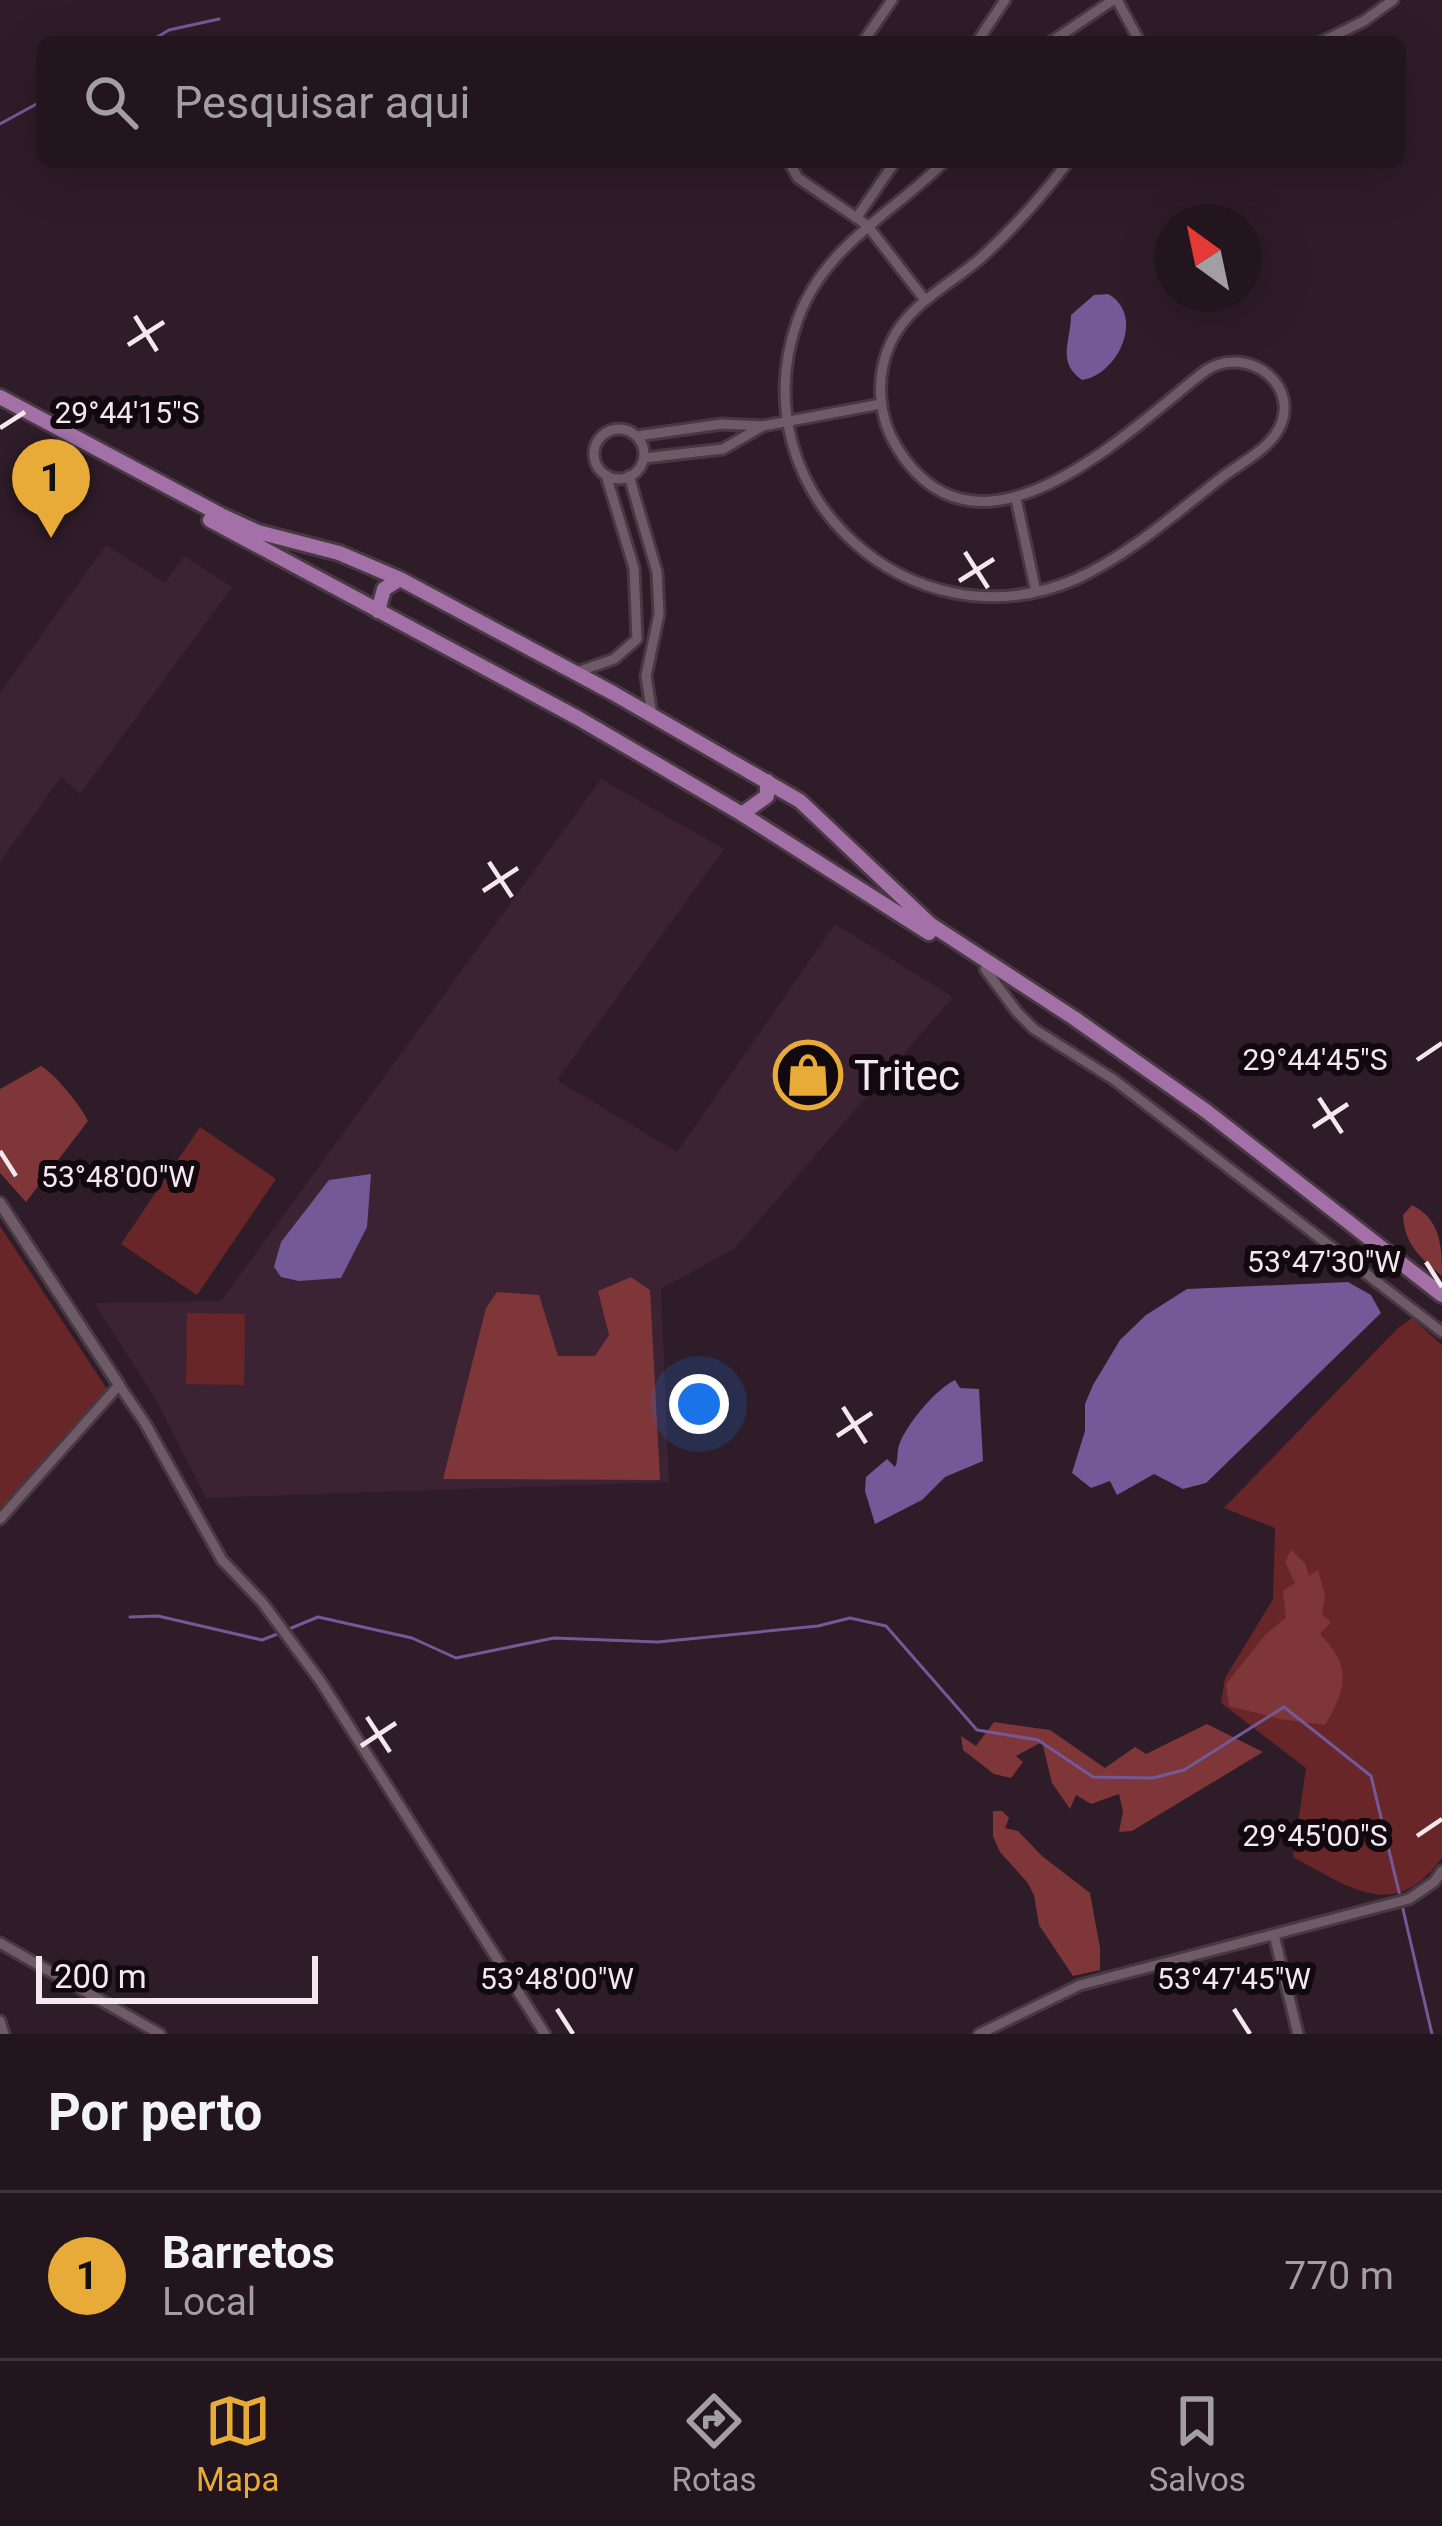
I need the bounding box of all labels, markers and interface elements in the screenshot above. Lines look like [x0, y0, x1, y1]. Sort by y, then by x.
search box [36, 36, 1406, 168]
icon: search [78, 69, 144, 135]
text: Pesquisar aqui [174, 76, 470, 129]
north arrow [1154, 204, 1262, 312]
text: 29°44'15"S [54, 395, 200, 430]
pin: 1 [12, 439, 90, 538]
shop icon: Tritec [773, 1040, 843, 1110]
text: 29°44'45"S [1242, 1042, 1388, 1077]
place label: Tritec [854, 1051, 960, 1100]
text: 53°48'00"W [41, 1159, 195, 1194]
text: 53°47'30"W [1247, 1244, 1401, 1279]
your location [669, 1374, 729, 1434]
text: 29°45'00"S [1242, 1818, 1388, 1853]
scale bar [36, 1950, 318, 2003]
text: 200 m [54, 1957, 147, 1996]
text: 53°48'00"W [480, 1961, 634, 1996]
text: 53°47'45"W [1157, 1961, 1311, 1996]
text: Por perto [48, 2083, 262, 2142]
text: Barretos [162, 2226, 335, 2279]
text: 1 [76, 2253, 98, 2299]
text: 770 m [1284, 2253, 1394, 2299]
text: Local [162, 2279, 256, 2325]
tab: Mapa [196, 2388, 279, 2499]
tab: Rotas [672, 2388, 756, 2499]
tab: Salvos [1149, 2388, 1246, 2499]

